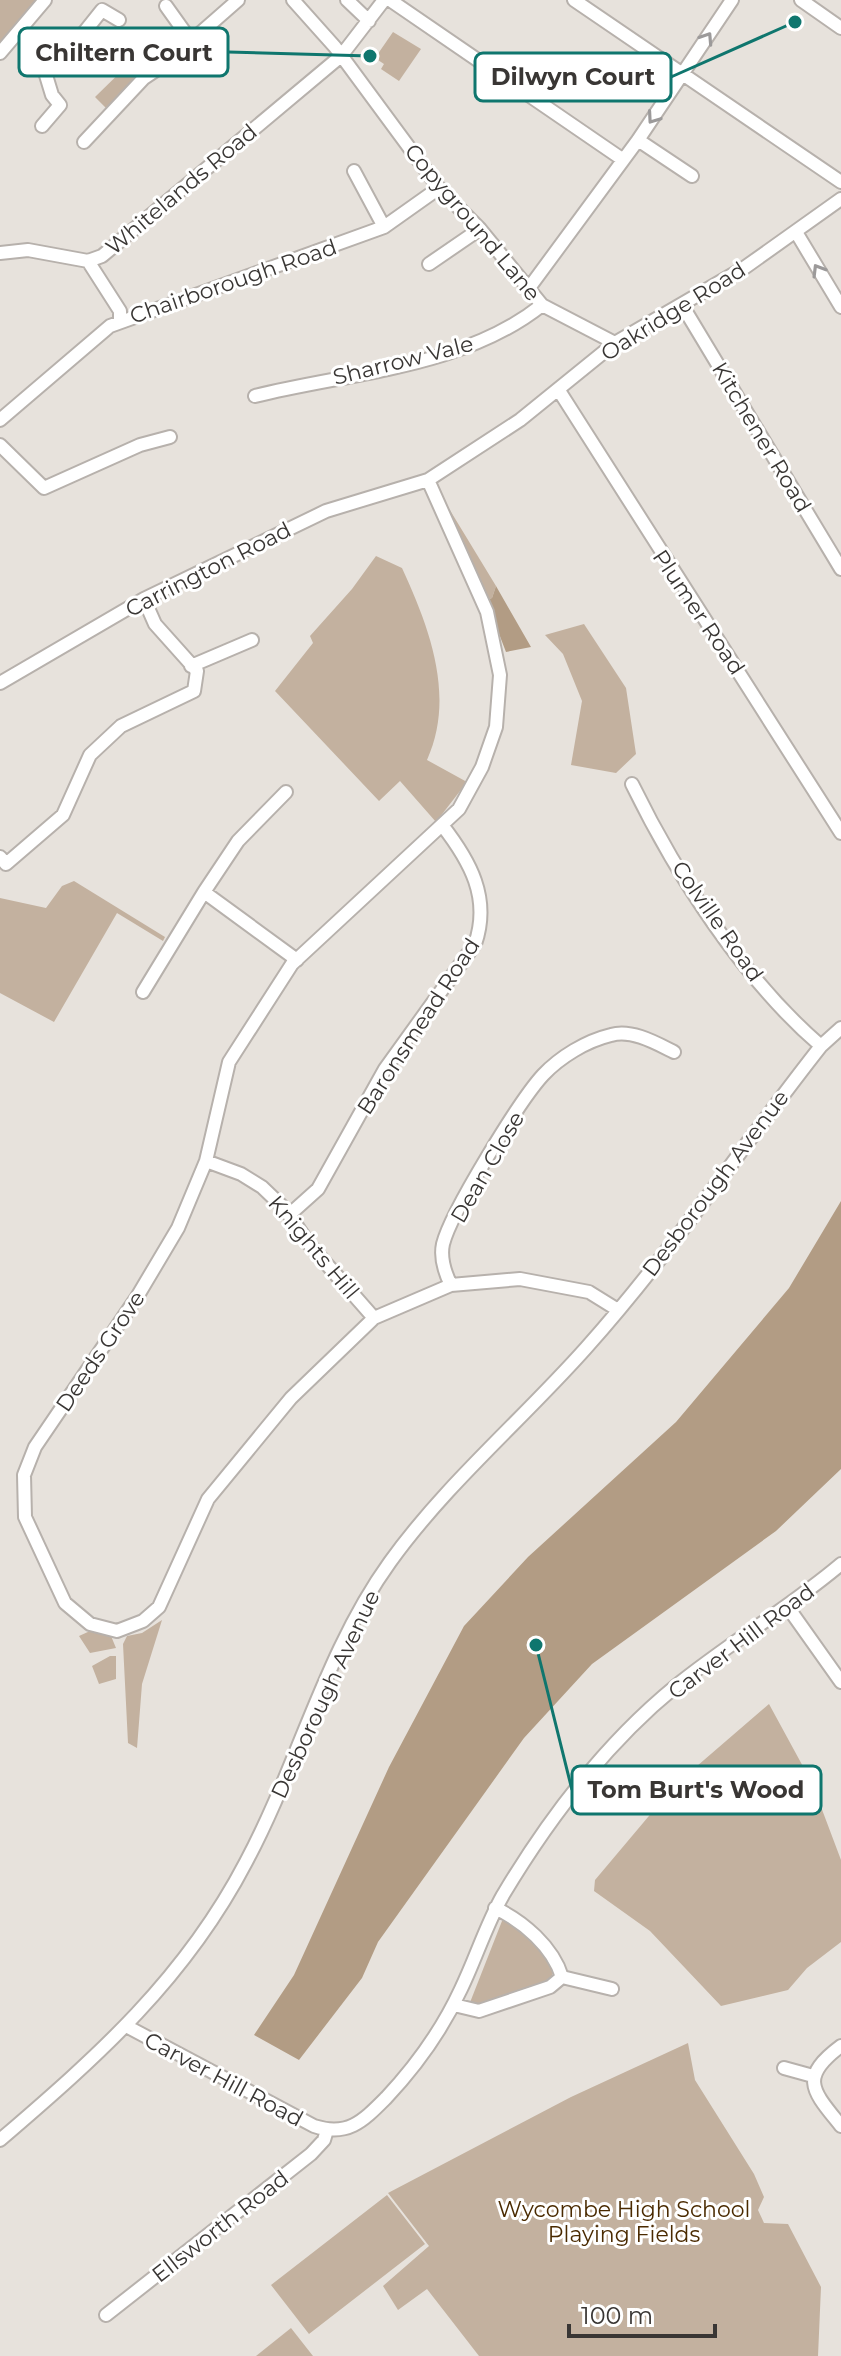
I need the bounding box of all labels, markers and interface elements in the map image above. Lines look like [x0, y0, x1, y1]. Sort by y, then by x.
callout: Chiltern Court [19, 28, 228, 76]
one-way arrow [698, 32, 713, 46]
text: Chiltern Court [35, 38, 213, 67]
callout: Dilwyn Court [475, 53, 671, 101]
text: Dilwyn Court [491, 62, 656, 91]
one-way arrow [648, 109, 663, 123]
street label: Whitelands Road [100, 118, 262, 261]
street label: Copyground Lane [399, 138, 546, 306]
street label: Chairborough Road [126, 233, 340, 330]
street label: Oakridge Road [596, 256, 751, 367]
one-way arrow [813, 264, 828, 279]
street label: Sharrow Vale [330, 330, 476, 391]
street label: Kitchener Road [706, 357, 817, 517]
street label: Carrington Road [121, 516, 295, 623]
street label: Plumer Road [647, 545, 750, 680]
street label: Colville Road [666, 856, 769, 987]
street label: Baronsmead Road [351, 933, 486, 1120]
street label: Desborough Avenue [636, 1085, 794, 1282]
street label: Dean Close [445, 1107, 530, 1228]
street label: Knights Hill [262, 1190, 365, 1305]
street label: Deeds Grove [50, 1286, 151, 1417]
street label: Carver Hill Road [663, 1578, 820, 1705]
street label: Desborough Avenue [265, 1586, 386, 1803]
callout: Tom Burt's Wood [572, 1766, 821, 1814]
text: Tom Burt's Wood [588, 1775, 804, 1804]
street label: Carver Hill Road [140, 2026, 308, 2133]
street label: Ellsworth Road [147, 2165, 294, 2288]
park label: Wycombe High School Playing Fields [498, 2196, 750, 2248]
scale bar [569, 2288, 715, 2338]
text: 100 m [581, 2301, 653, 2330]

